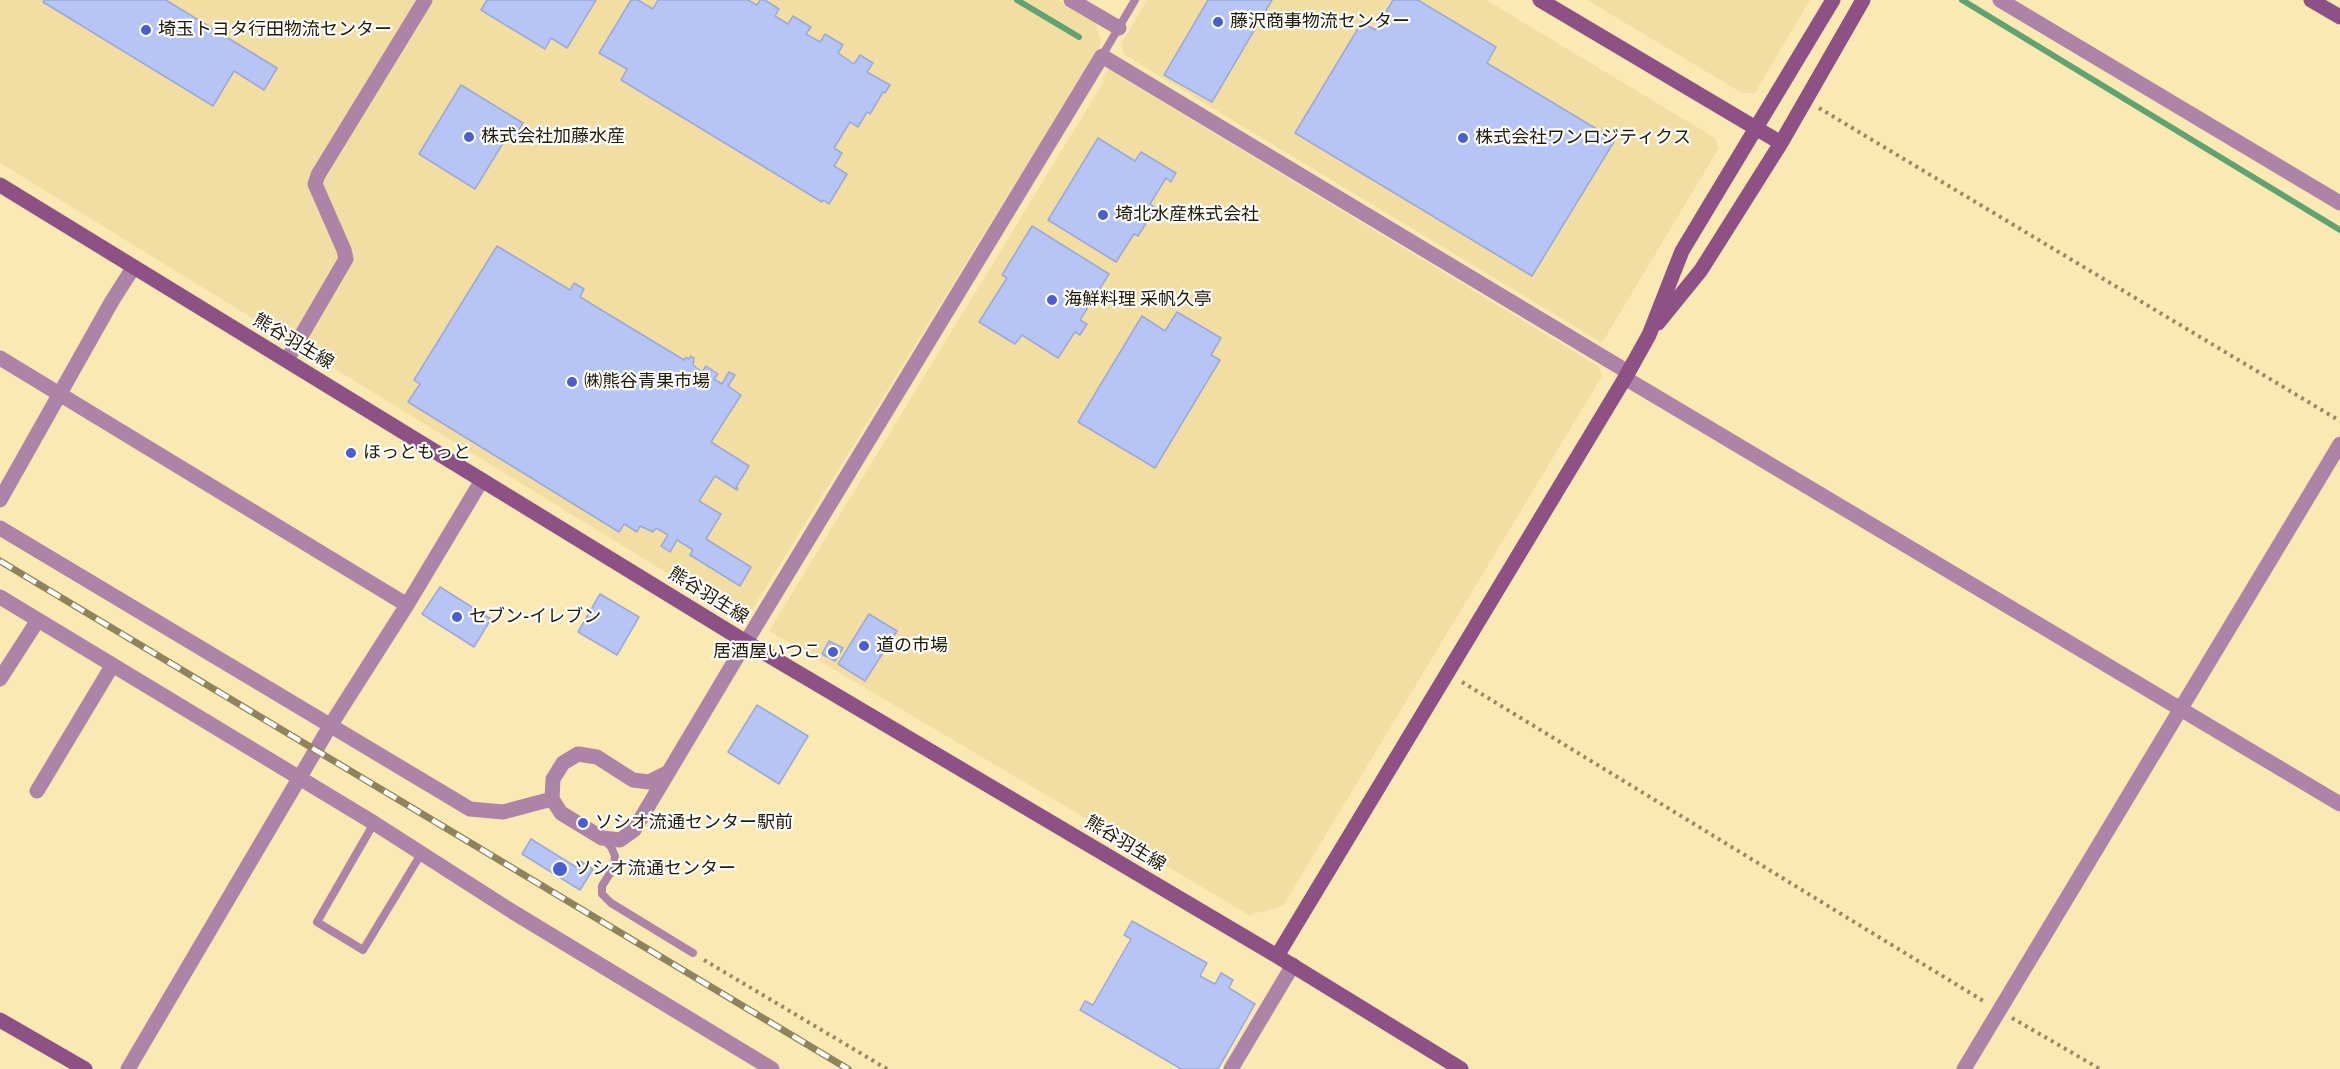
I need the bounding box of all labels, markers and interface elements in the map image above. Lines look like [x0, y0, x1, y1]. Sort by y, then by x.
place label: 藤沢商事物流センター [1230, 11, 1410, 33]
marker: 藤沢商事物流センター [1211, 15, 1225, 29]
place label: 埼玉トヨタ行田物流センター [158, 19, 392, 41]
marker: 埼玉トヨタ行田物流センター [139, 23, 153, 37]
place label: 株式会社加藤水産 [481, 126, 625, 148]
place label: 株式会社ワンロジティクス [1475, 127, 1691, 149]
marker: 株式会社加藤水産 [462, 130, 476, 144]
marker: 株式会社ワンロジティクス [1456, 131, 1470, 145]
place label: 埼北水産株式会社 [1115, 204, 1259, 226]
marker: 埼北水産株式会社 [1096, 208, 1110, 222]
place label: 海鮮料理 采帆久亭 [1064, 289, 1212, 311]
marker: 海鮮料理 采帆久亭 [1045, 293, 1059, 307]
street label: 熊谷羽生線 [249, 310, 337, 374]
place label: ㈱熊谷青果市場 [584, 371, 710, 393]
marker: ㈱熊谷青果市場 [565, 375, 579, 389]
place label: ほっともっと [363, 442, 471, 464]
marker: ほっともっと [344, 446, 358, 460]
street label: 熊谷羽生線 [664, 563, 752, 629]
place label: セブン-イレブン [469, 606, 601, 628]
marker: セブン-イレブン [450, 610, 464, 624]
place label: 道の市場 [876, 635, 948, 657]
marker: 道の市場 [857, 639, 871, 653]
place label: 居酒屋いつこ [713, 641, 821, 663]
marker: 居酒屋いつこ [826, 645, 840, 659]
place label: ソシオ流通センター駅前 [595, 812, 793, 834]
street label: 熊谷羽生線 [1081, 812, 1169, 876]
marker: ソシオ流通センター駅前 [576, 816, 590, 830]
place label: ソシオ流通センター [574, 858, 736, 880]
marker: ソシオ流通センター [551, 860, 569, 878]

